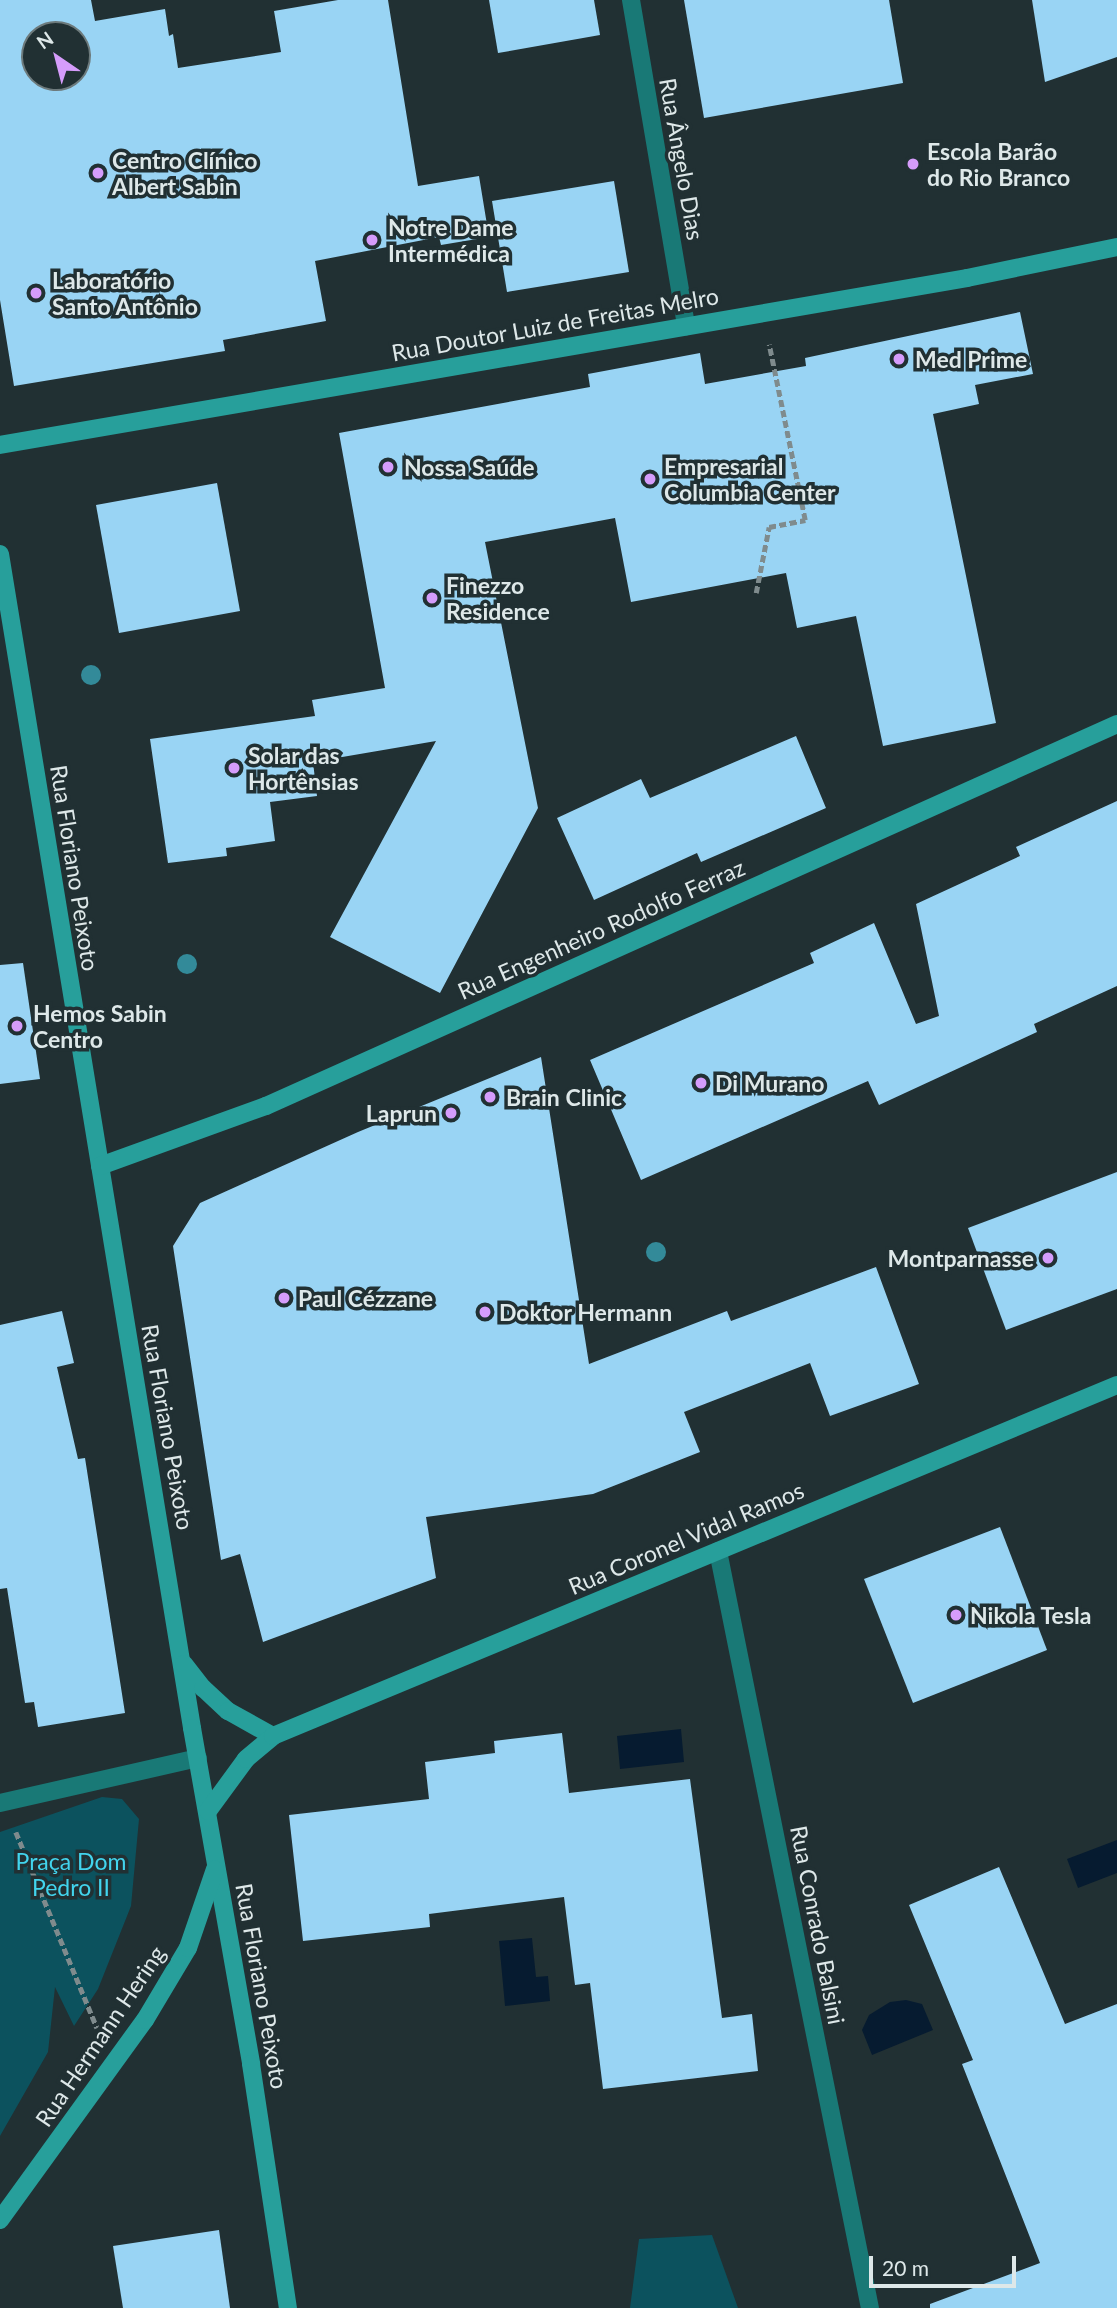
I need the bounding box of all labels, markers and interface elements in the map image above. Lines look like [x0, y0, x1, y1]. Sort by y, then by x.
north arrow [21, 21, 91, 91]
text: N [32, 26, 57, 54]
street label: Rua Ângelo Dias [654, 75, 710, 243]
place label: Escola Barão do Rio Branco [927, 137, 1070, 191]
place label: Centro Clínico Albert Sabin [112, 146, 257, 200]
marker: Escola Barão do Rio Branco [905, 156, 921, 172]
marker: Centro Clínico Albert Sabin [90, 165, 106, 181]
place label: Notre Dame Intermédica [388, 213, 513, 267]
marker: Notre Dame Intermédica [362, 230, 382, 250]
place label: Laboratório Santo Antônio [52, 266, 199, 320]
street label: Rua Doutor Luiz de Freitas Melro [389, 282, 721, 366]
marker: Laboratório Santo Antônio [26, 283, 46, 303]
place label: Med Prime [915, 345, 1027, 373]
marker: Med Prime [889, 349, 909, 369]
place label: Empresarial Columbia Center [664, 452, 836, 506]
place label: Nossa Saúde [404, 453, 535, 481]
marker: Nossa Saúde [378, 457, 398, 477]
marker: Empresarial Columbia Center [642, 471, 658, 487]
place label: Finezzo Residence [446, 571, 550, 625]
marker: Finezzo Residence [424, 590, 440, 606]
place label: Solar das Hortênsias [248, 741, 359, 795]
marker: Solar das Hortênsias [226, 760, 242, 776]
street label: Rua Floriano Peixoto [45, 763, 105, 973]
street label: Rua Engenheiro Rodolfo Ferraz [453, 853, 749, 1005]
place label: Hemos Sabin Centro [33, 999, 167, 1053]
marker: Hemos Sabin Centro [7, 1016, 27, 1036]
place label: Di Murano [715, 1069, 825, 1097]
marker: Di Murano [693, 1075, 709, 1091]
place label: Brain Clinic [506, 1083, 622, 1111]
marker: Brain Clinic [480, 1087, 500, 1107]
place label: Laprun [366, 1099, 437, 1127]
marker: Laprun [443, 1105, 459, 1121]
place label: Montparnasse [888, 1244, 1034, 1272]
marker: Montparnasse [1040, 1250, 1056, 1266]
place label: Paul Cézzane [298, 1284, 433, 1312]
marker: Paul Cézzane [276, 1290, 292, 1306]
place label: Doktor Hermann [499, 1298, 673, 1326]
marker: Doktor Hermann [477, 1304, 493, 1320]
street label: Rua Floriano Peixoto [136, 1322, 200, 1532]
street label: Rua Coronel Vidal Ramos [564, 1476, 808, 1600]
place label: Nikola Tesla [970, 1601, 1092, 1629]
marker: Nikola Tesla [948, 1607, 964, 1623]
street label: Rua Conrado Balsini [785, 1823, 851, 2027]
park label: Praça Dom Pedro II [16, 1847, 126, 1901]
street label: Rua Floriano Peixoto [230, 1881, 294, 2091]
street label: Rua Hermann Hering [29, 1941, 171, 2131]
scale bar [872, 2242, 1019, 2286]
text: 20 m [882, 2255, 929, 2280]

